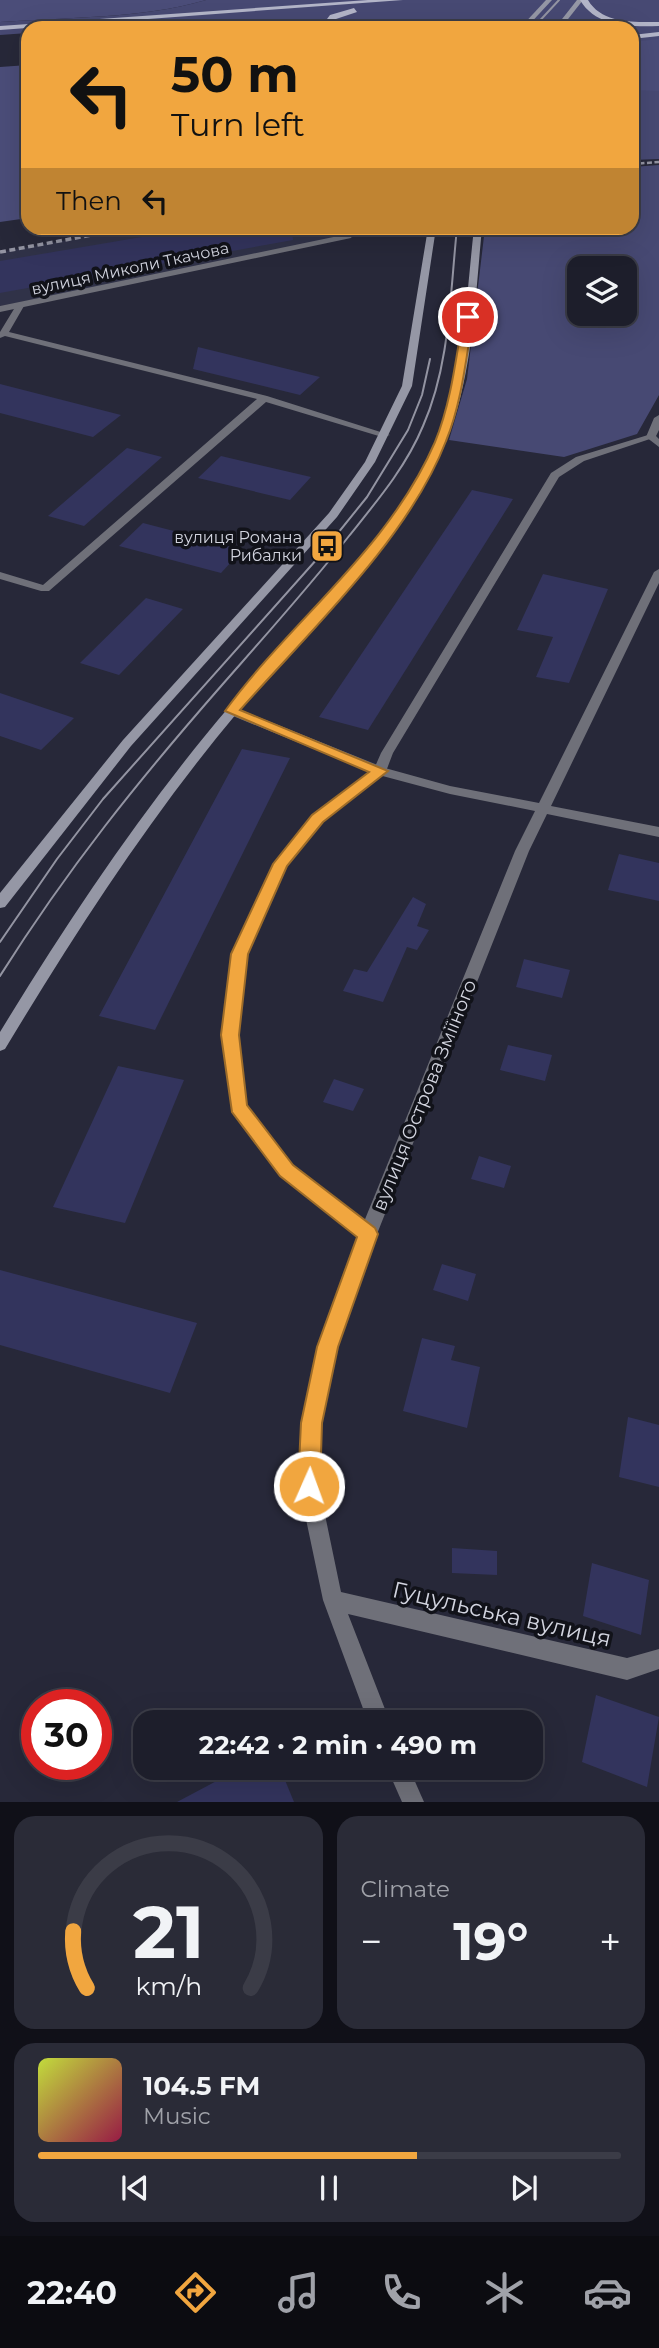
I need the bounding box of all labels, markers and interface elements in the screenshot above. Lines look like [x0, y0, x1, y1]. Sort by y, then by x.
text: 50 m [171, 45, 299, 104]
icon: left [56, 49, 147, 140]
text: Turn left [171, 105, 305, 144]
icon: left [136, 182, 174, 220]
text: Then [56, 185, 122, 217]
street label: вулиця Миколи Ткачова [30, 238, 231, 299]
map controls [567, 256, 637, 326]
button: layers [567, 256, 637, 326]
pin [438, 287, 498, 347]
icon: arrive [449, 298, 487, 336]
bus stop icon: вулиця Романа Рибалки [308, 527, 346, 565]
place label: вулиця Романа Рибалки [174, 528, 302, 565]
street label: вулиця Острова Зміїного [367, 976, 481, 1214]
position arrow [272, 1449, 346, 1523]
street label: Гуцульська вулиця [390, 1575, 614, 1653]
speed limit sign: 30 [21, 1689, 112, 1780]
text: 22:42 · 2 min · 490 m [199, 1729, 477, 1761]
text: Climate [361, 1875, 450, 1903]
text: 21 [133, 1889, 204, 1977]
text: 19° [453, 1910, 528, 1973]
text: − [361, 1918, 382, 1965]
text: + [599, 1918, 621, 1965]
text: km/h [135, 1971, 202, 2001]
text: 104.5 FM [143, 2070, 260, 2102]
text: Music [143, 2102, 211, 2130]
icon: previous [116, 2169, 154, 2207]
icon: pause [310, 2169, 348, 2207]
icon: next [505, 2169, 543, 2207]
icon: directions [171, 2268, 220, 2317]
icon: music [274, 2268, 323, 2317]
icon: phone [377, 2268, 426, 2317]
icon: climate [480, 2268, 529, 2317]
icon: car [583, 2268, 632, 2317]
text: 22:40 [27, 2273, 117, 2312]

